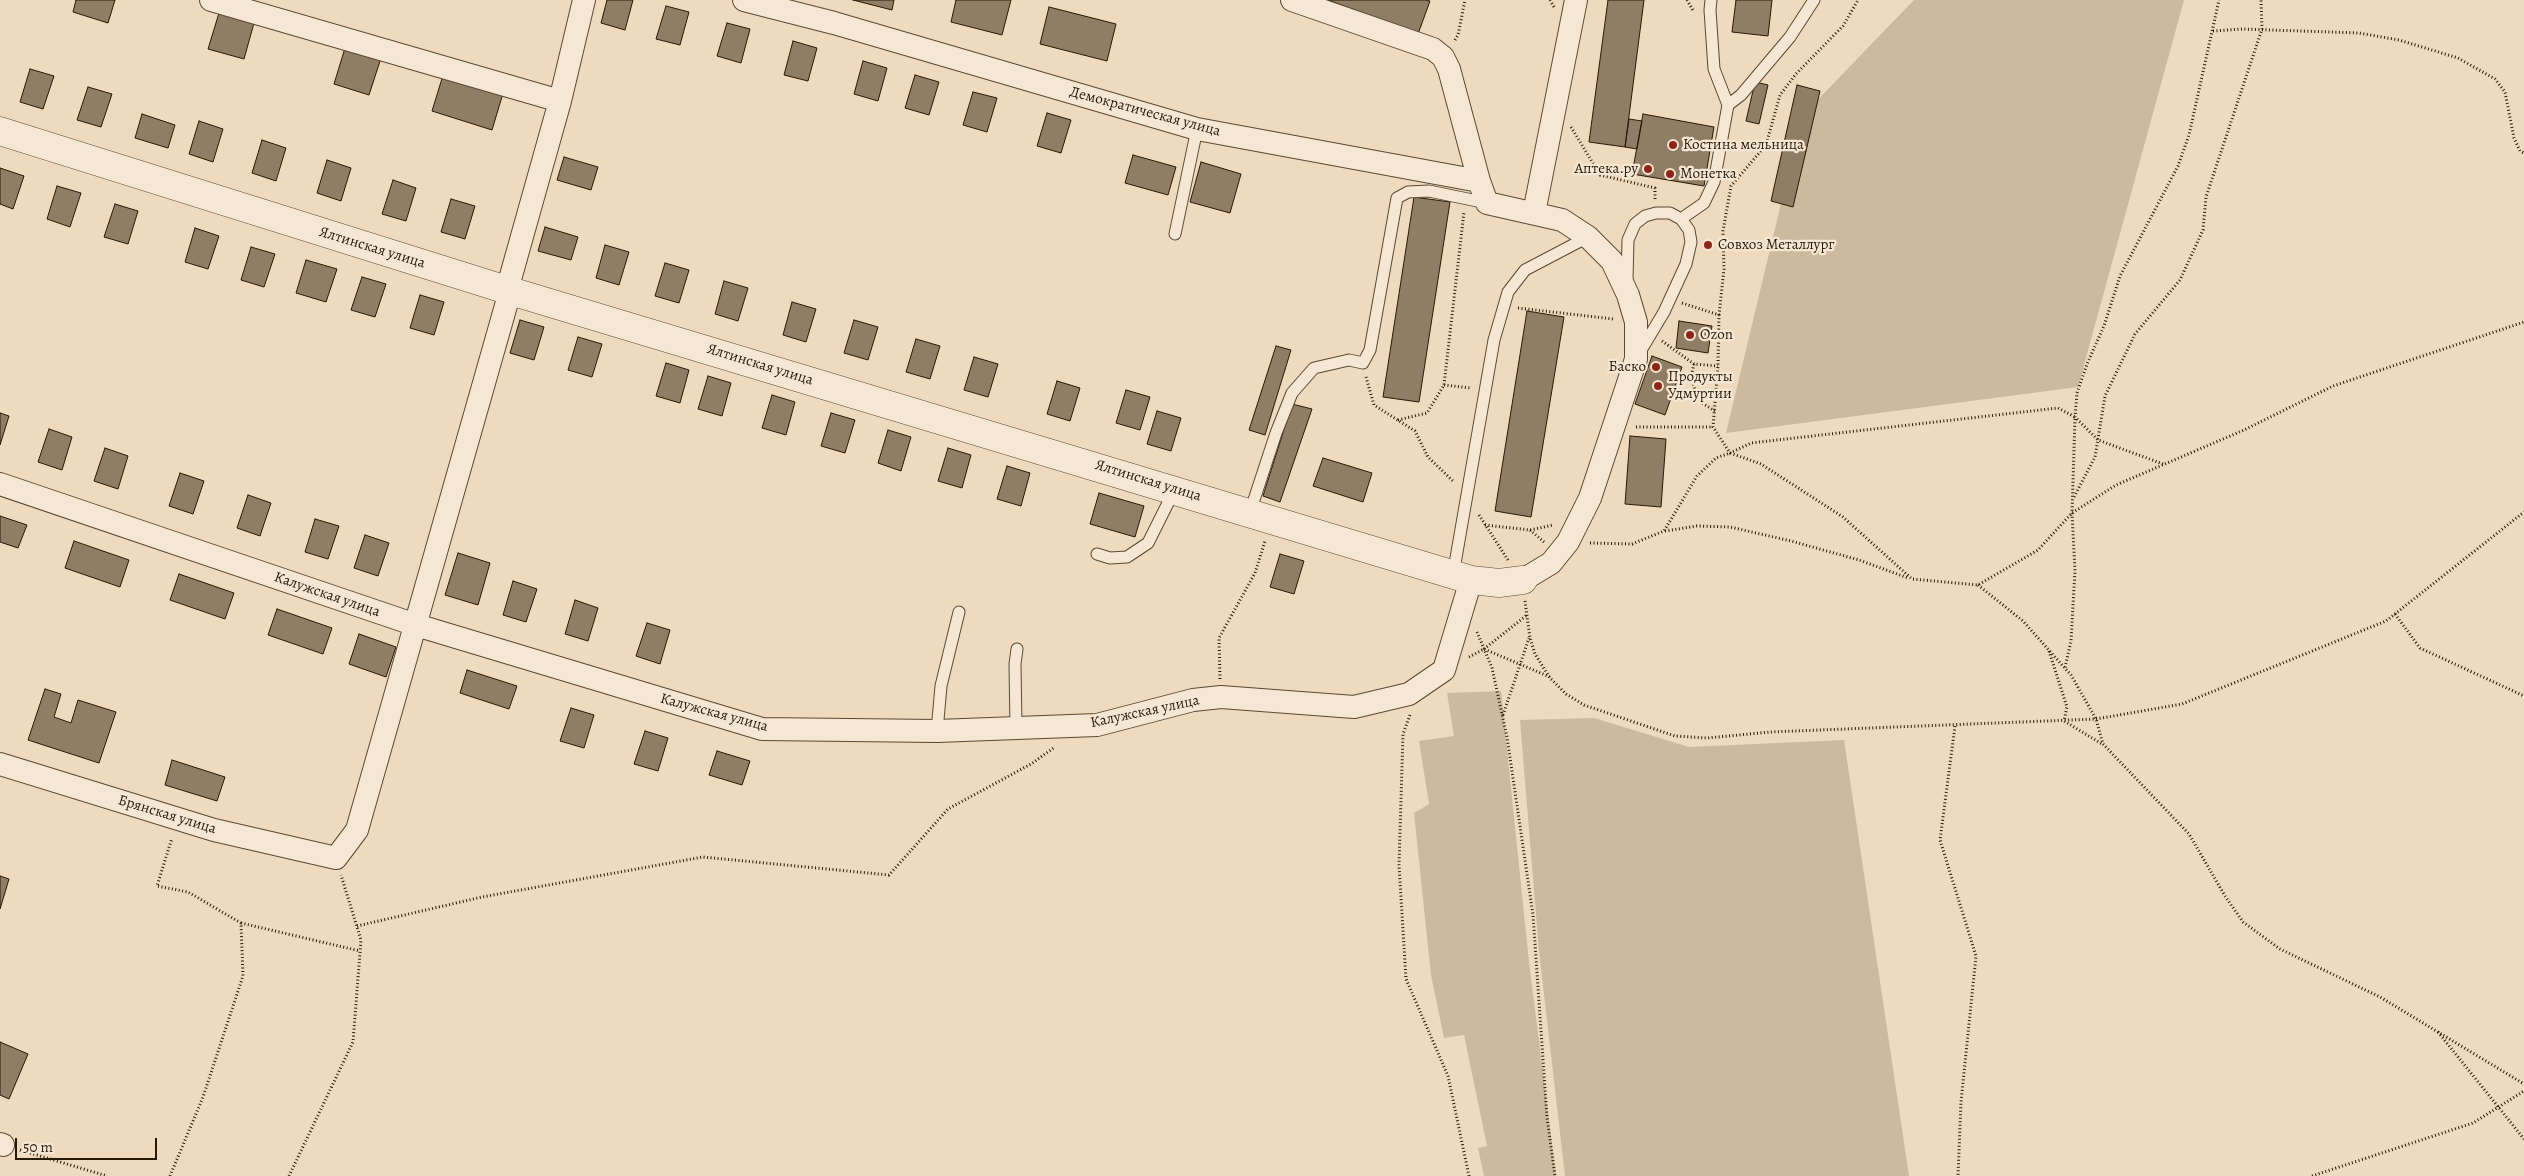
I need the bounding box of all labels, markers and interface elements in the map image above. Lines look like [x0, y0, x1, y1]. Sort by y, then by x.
street label: Демократическая улица [1068, 83, 1222, 141]
place label: Костина мельница [1683, 136, 1804, 154]
marker: Костина мельница [1667, 139, 1679, 151]
place label: Аптека.ру [1575, 160, 1638, 178]
marker: Аптека.ру [1642, 163, 1654, 175]
place label: Монетка [1680, 165, 1737, 183]
marker: Монетка [1664, 168, 1676, 180]
street label: Ялтинская улица [317, 223, 427, 273]
place label: Совхоз Металлург [1718, 236, 1835, 254]
marker: Совхоз Металлург [1702, 239, 1714, 251]
place label: Ozon [1700, 326, 1733, 344]
marker: Ozon [1684, 329, 1696, 341]
street label: Ялтинская улица [705, 340, 815, 390]
place label: Баско [1609, 358, 1646, 376]
marker: Баско [1650, 361, 1662, 373]
place label: Продукты Удмуртии [1668, 368, 1733, 403]
marker: Продукты Удмуртии [1652, 380, 1664, 392]
street label: Ялтинская улица [1093, 456, 1203, 506]
street label: Калужская улица [272, 568, 382, 622]
street label: Калужская улица [658, 690, 770, 736]
street label: Калужская улица [1089, 692, 1201, 732]
street label: Брянская улица [116, 791, 218, 839]
scale bar [18, 1128, 160, 1160]
text: 50 m [23, 1137, 53, 1157]

